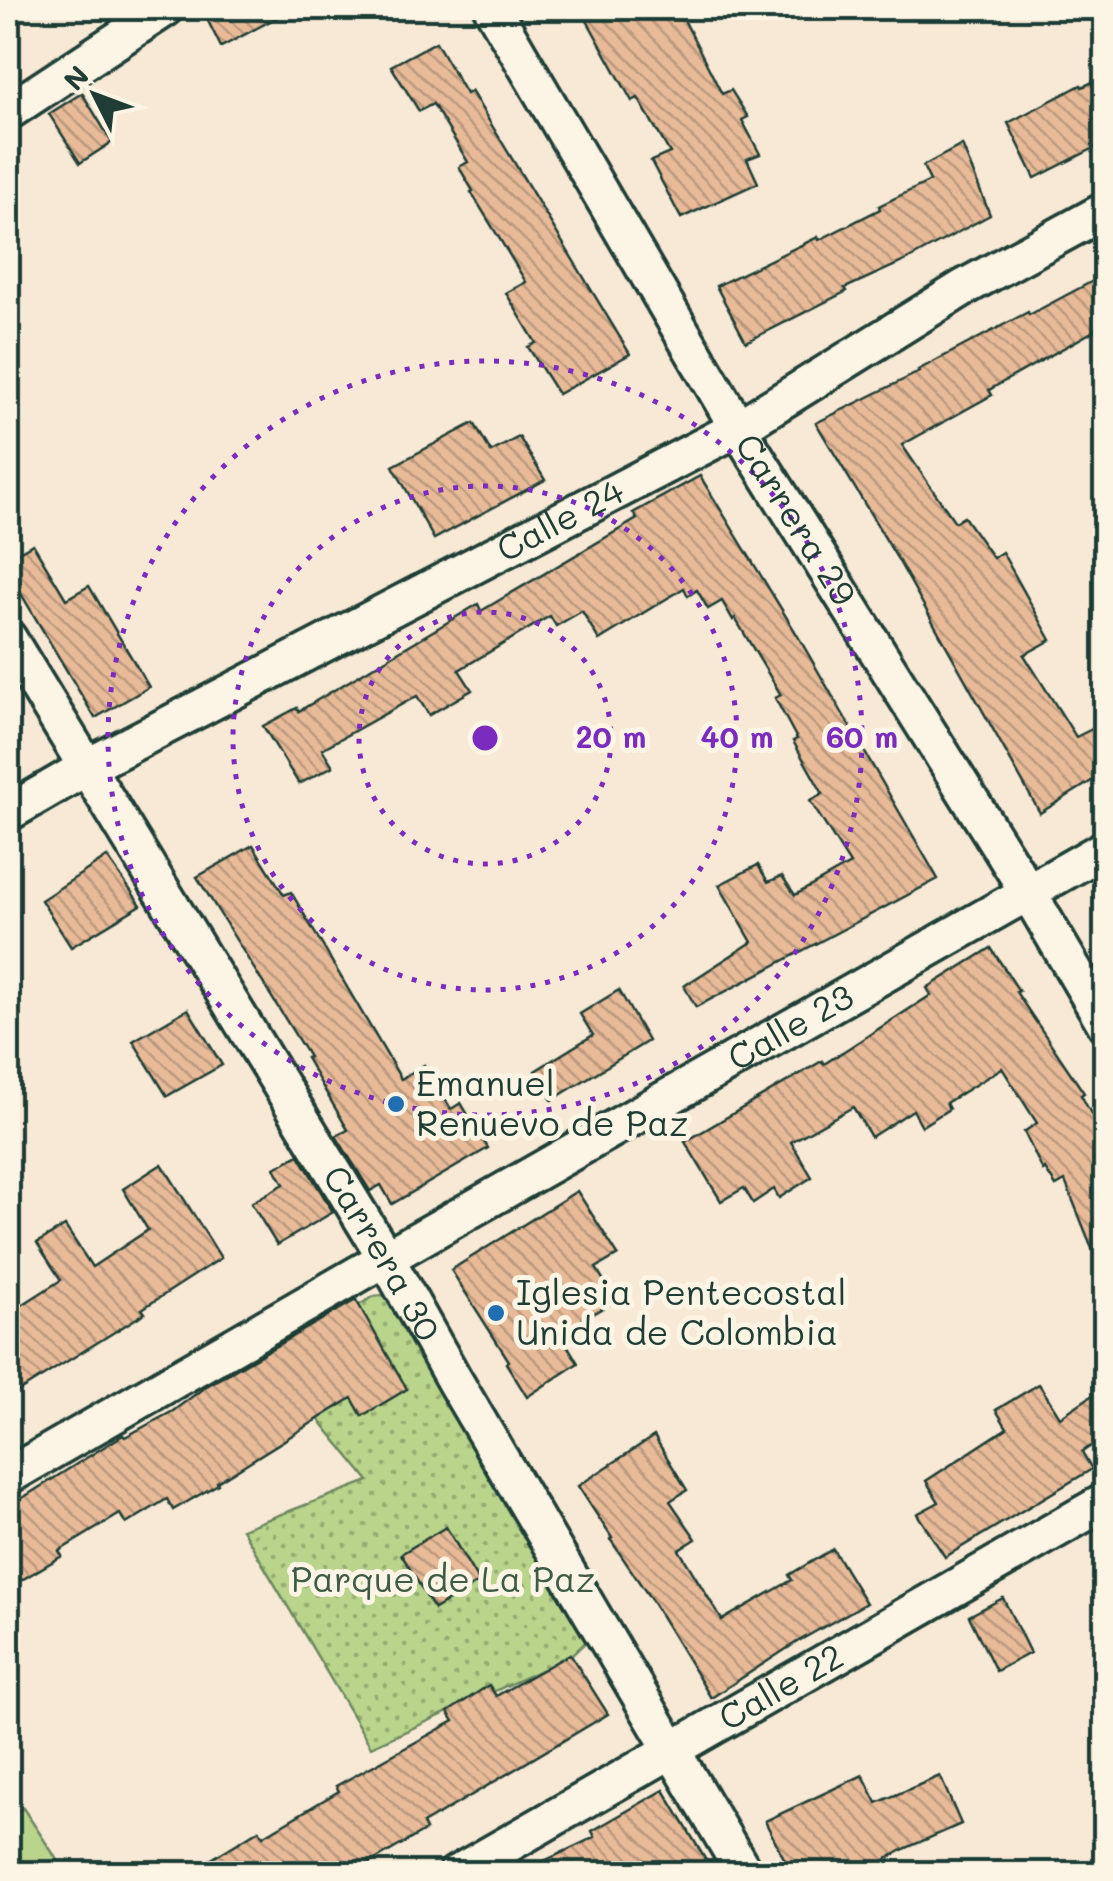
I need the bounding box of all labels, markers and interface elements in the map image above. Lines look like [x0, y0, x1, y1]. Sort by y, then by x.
north arrow [45, 45, 145, 145]
text: N [55, 58, 96, 98]
street label: Carrera 29 [726, 424, 868, 613]
street label: Calle 24 [488, 466, 631, 571]
text: 20 m [576, 716, 646, 756]
text: 40 m [701, 716, 773, 756]
text: 60 m [826, 716, 898, 756]
centre of rings [467, 720, 503, 756]
street label: Calle 23 [719, 972, 861, 1080]
place label: Emanuel Renuevo de Paz [416, 1059, 688, 1145]
marker: Emanuel Renuevo de Paz [385, 1093, 407, 1115]
street label: Carrera 30 [314, 1156, 453, 1349]
place label: Iglesia Pentecostal Unida de Colombia [516, 1268, 847, 1354]
marker: Iglesia Pentecostal Unida de Colombia [485, 1302, 507, 1324]
park label: Parque de La Paz [291, 1555, 595, 1601]
street label: Calle 22 [710, 1632, 851, 1739]

